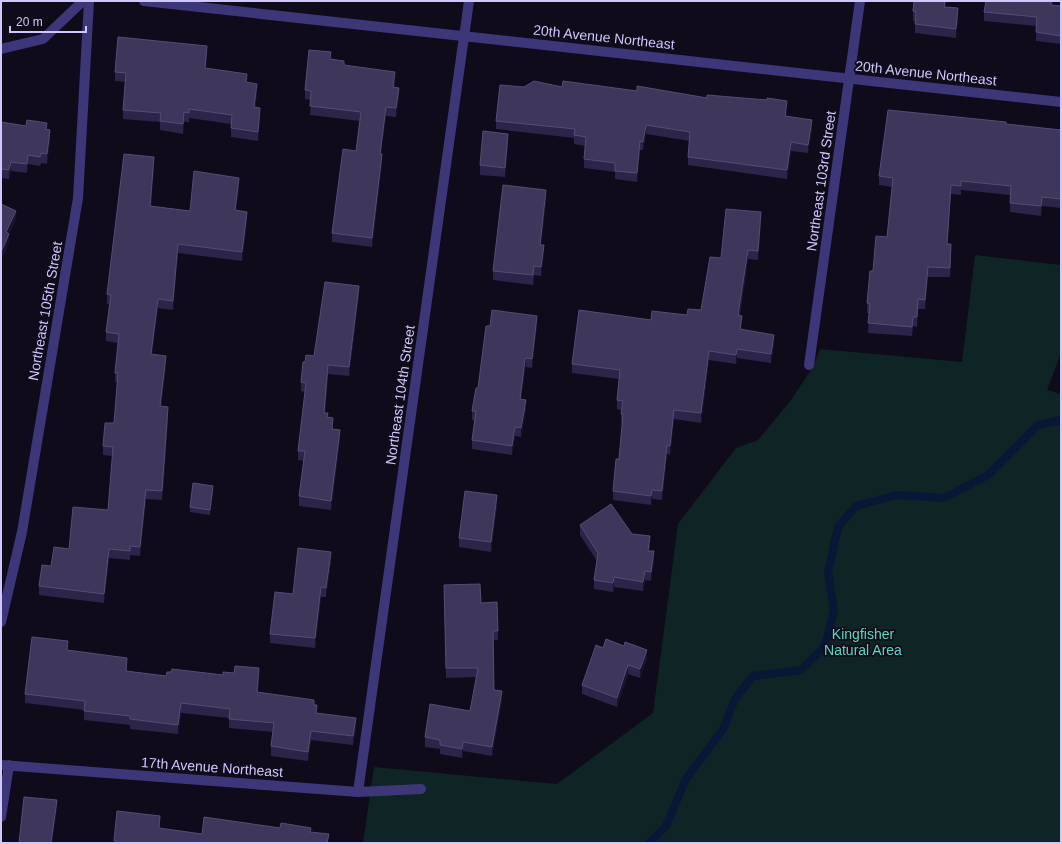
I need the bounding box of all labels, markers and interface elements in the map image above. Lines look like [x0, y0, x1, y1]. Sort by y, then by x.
scale bar [10, 8, 86, 34]
text: 20 m [16, 15, 43, 29]
street label: 20th Avenue Northeast [532, 22, 676, 52]
street label: 20th Avenue Northeast [854, 58, 998, 88]
street label: Northeast 103rd Street [803, 110, 839, 252]
street label: Northeast 105th Street [25, 240, 65, 382]
street label: Northeast 104th Street [382, 324, 418, 466]
park label: Kingfisher Natural Area [824, 626, 902, 658]
street label: 17th Avenue Northeast [141, 754, 284, 780]

